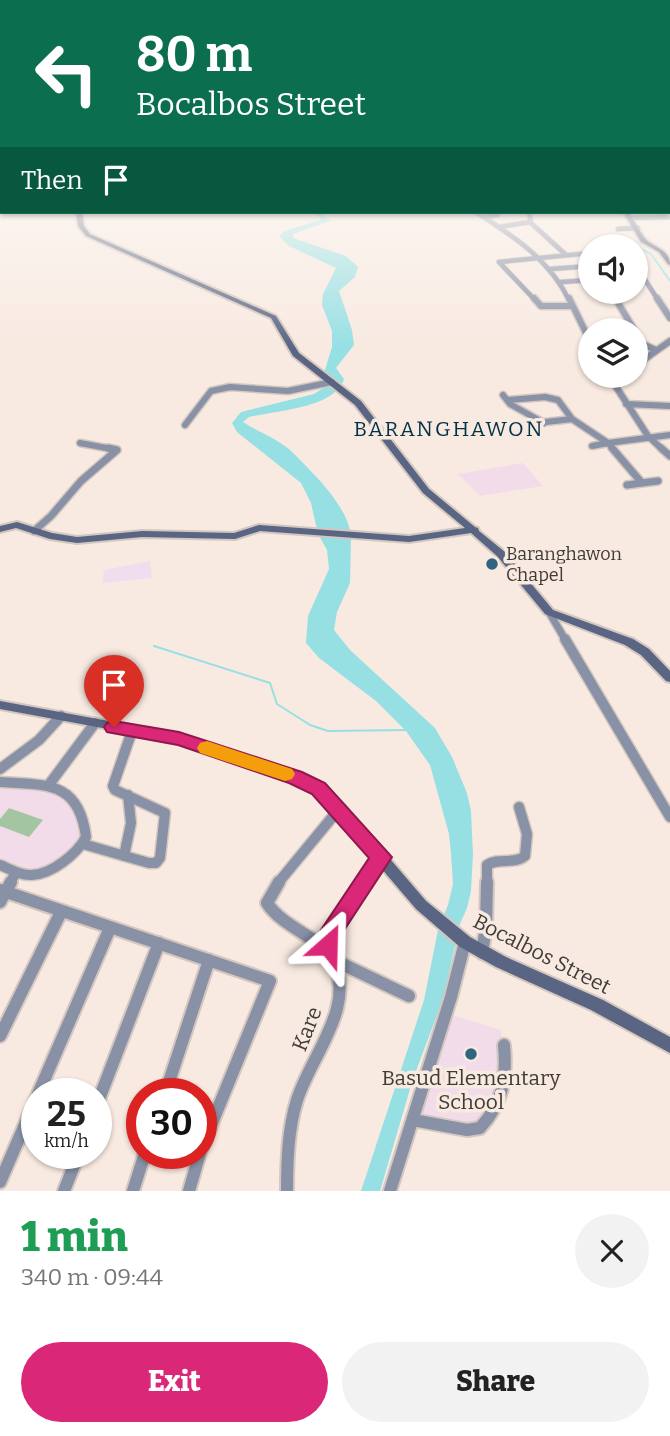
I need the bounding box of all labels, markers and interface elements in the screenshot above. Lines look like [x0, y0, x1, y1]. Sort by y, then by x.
text: 80 m [136, 25, 252, 84]
icon: left [21, 28, 112, 119]
text: Bocalbos Street [136, 85, 366, 123]
icon: arrive [97, 161, 135, 199]
text: Then [21, 165, 83, 196]
map controls [578, 234, 648, 388]
button: sound [578, 234, 648, 304]
button: layers [578, 318, 648, 388]
district label: BARANGHAWON [354, 416, 544, 442]
place label: Baranghawon Chapel [506, 543, 622, 586]
marker: Baranghawon Chapel [484, 556, 500, 572]
pin [84, 655, 144, 727]
icon: arrive [95, 666, 133, 704]
position arrow [291, 908, 365, 982]
street label: Bocalbos Street [469, 908, 616, 1000]
street label: Kare [286, 1003, 328, 1055]
marker: Basud Elementary School [463, 1046, 479, 1062]
place label: Basud Elementary School [381, 1065, 561, 1115]
speed limit sign: 30 [126, 1078, 217, 1169]
text: 25 [47, 1093, 86, 1135]
text: km/h [44, 1130, 89, 1152]
text: 1 min [21, 1212, 128, 1262]
button: close [575, 1214, 649, 1288]
text: 340 m · 09:44 [21, 1263, 163, 1291]
button: Exit [21, 1342, 328, 1422]
button: Share [342, 1342, 649, 1422]

